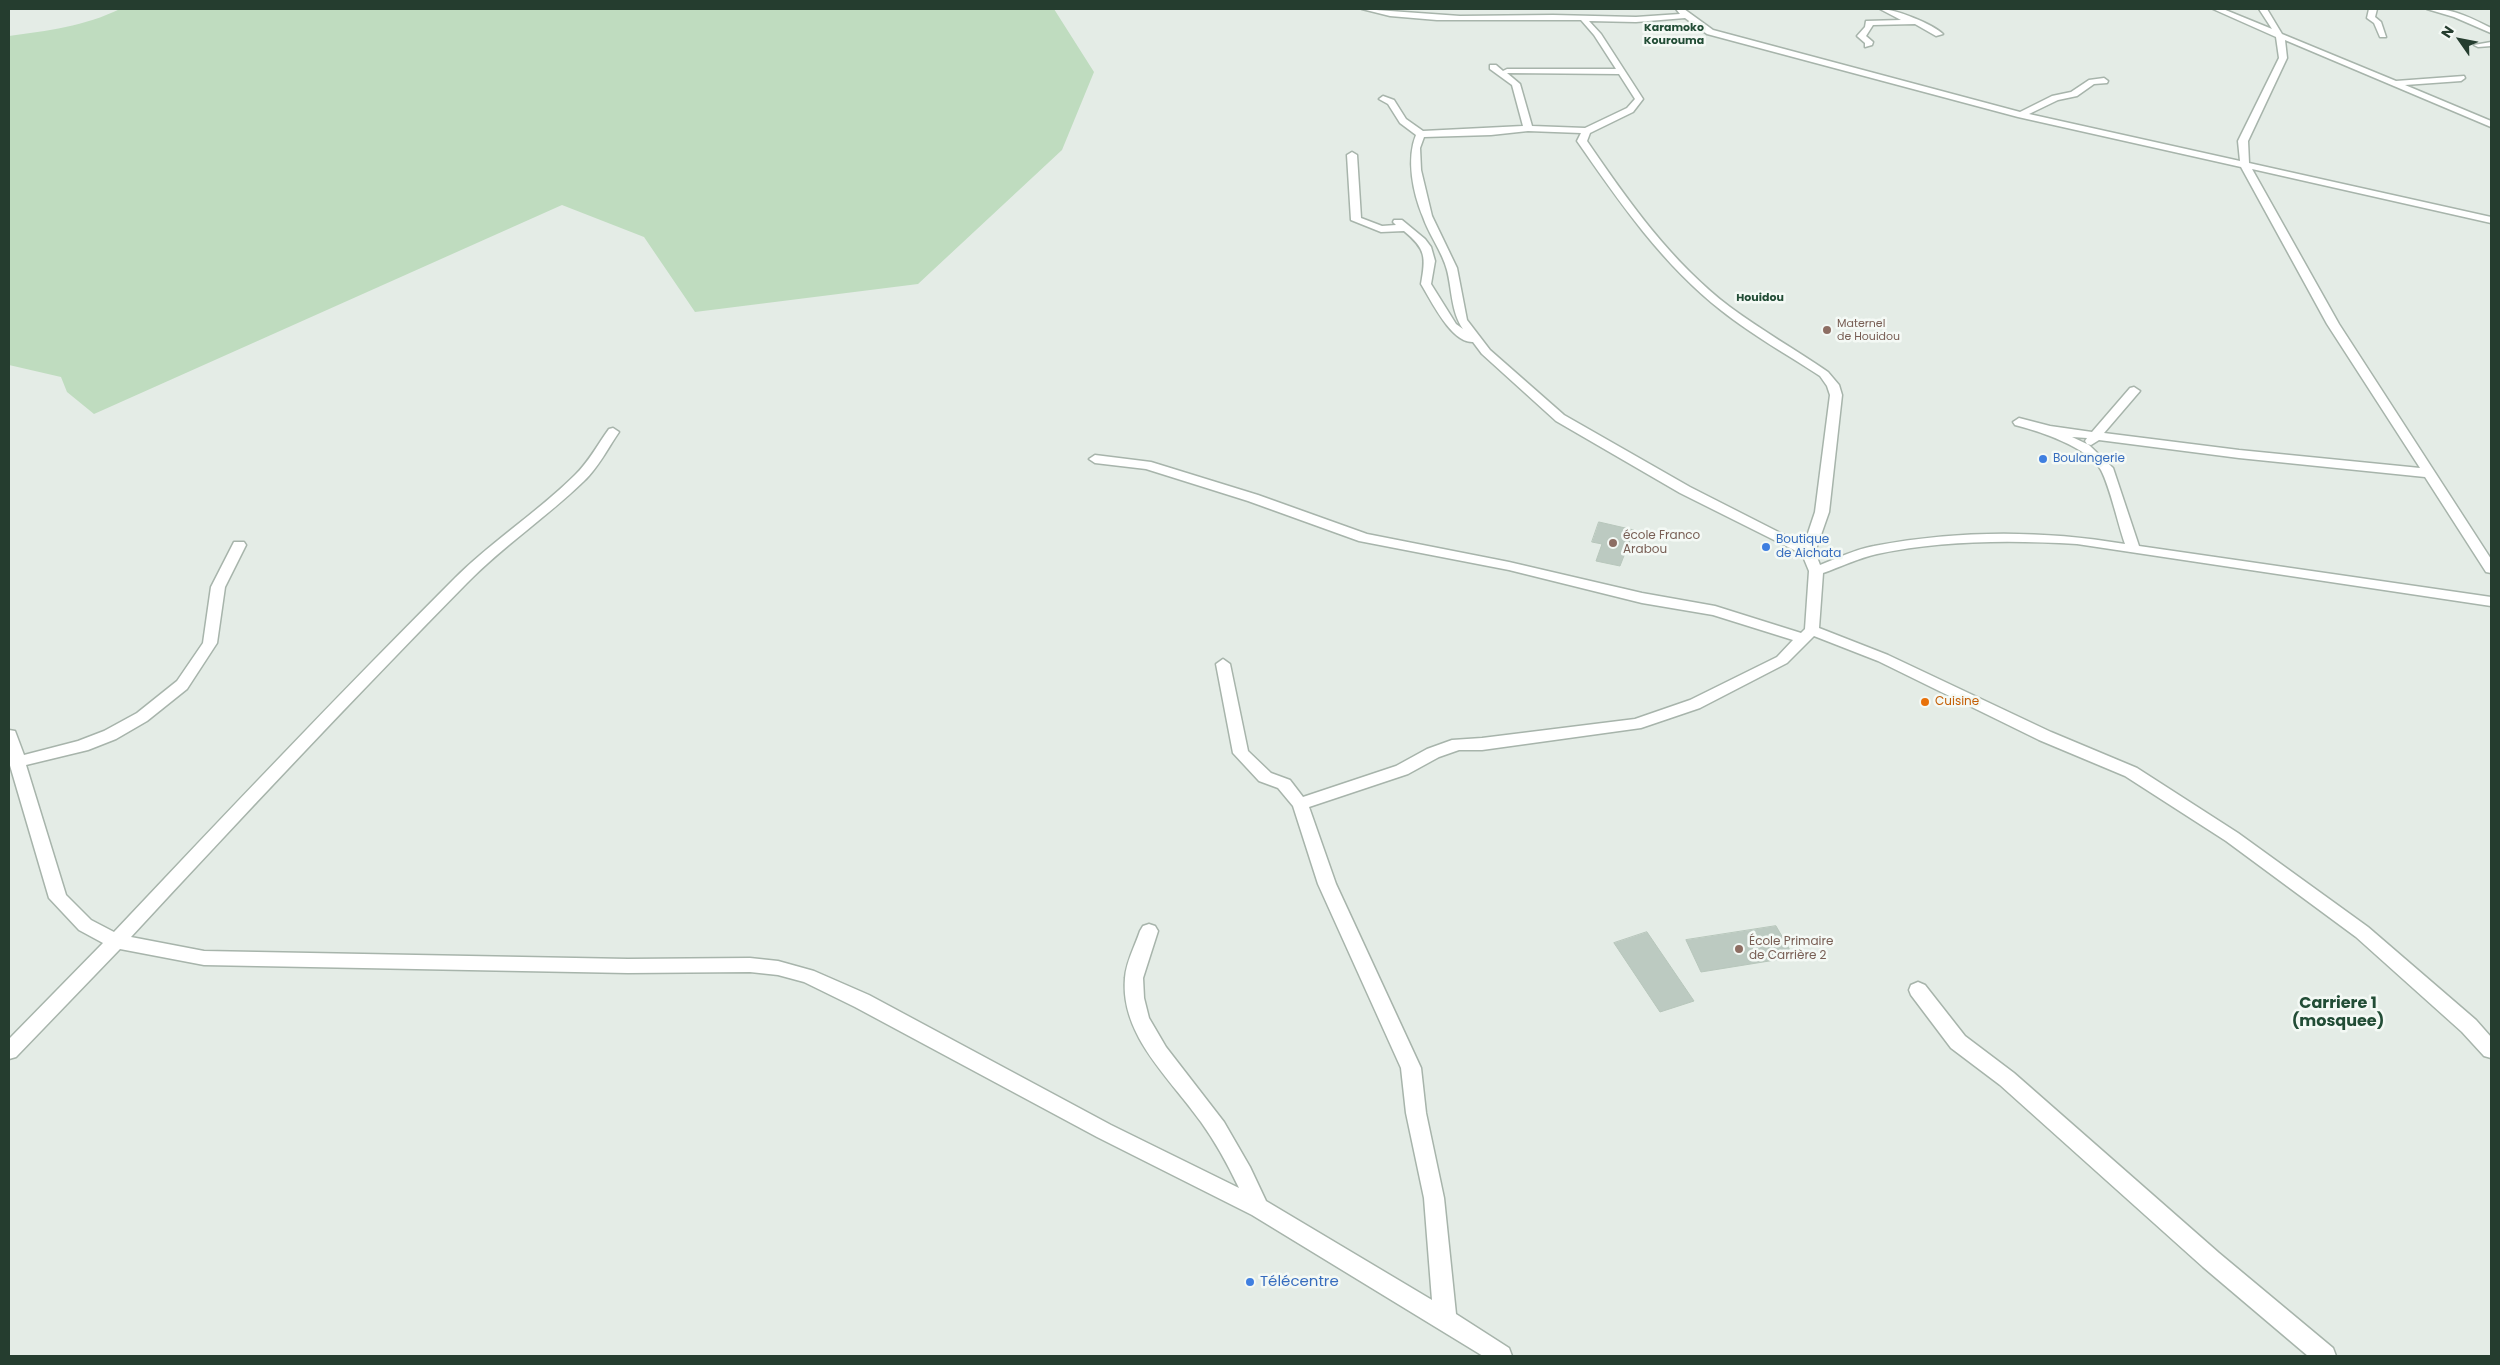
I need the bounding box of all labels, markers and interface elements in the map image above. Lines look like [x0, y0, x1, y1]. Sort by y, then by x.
north arrow [2435, 15, 2485, 65]
district label: Karamoko Kourouma [1644, 21, 1704, 47]
text: N [2436, 22, 2459, 42]
district label: Houidou [1736, 291, 1784, 305]
place label: Maternel de Houidou [1837, 317, 1900, 343]
marker: Maternel de Houidou [1821, 324, 1833, 336]
place label: Boulangerie [2053, 452, 2125, 466]
marker: Boulangerie [2037, 453, 2049, 465]
place label: école Franco Arabou [1623, 529, 1700, 557]
place label: Boutique de Aichata [1776, 533, 1841, 561]
marker: école Franco Arabou [1607, 537, 1619, 549]
marker: Boutique de Aichata [1760, 541, 1772, 553]
place label: Cuisine [1935, 695, 1979, 709]
marker: Cuisine [1919, 696, 1931, 708]
place label: École Primaire de Carrière 2 [1749, 935, 1833, 963]
marker: École Primaire de Carrière 2 [1733, 943, 1745, 955]
district label: Carriere 1 (mosquee) [2292, 994, 2384, 1032]
place label: Télécentre [1260, 1273, 1339, 1291]
marker: Télécentre [1244, 1276, 1256, 1288]

